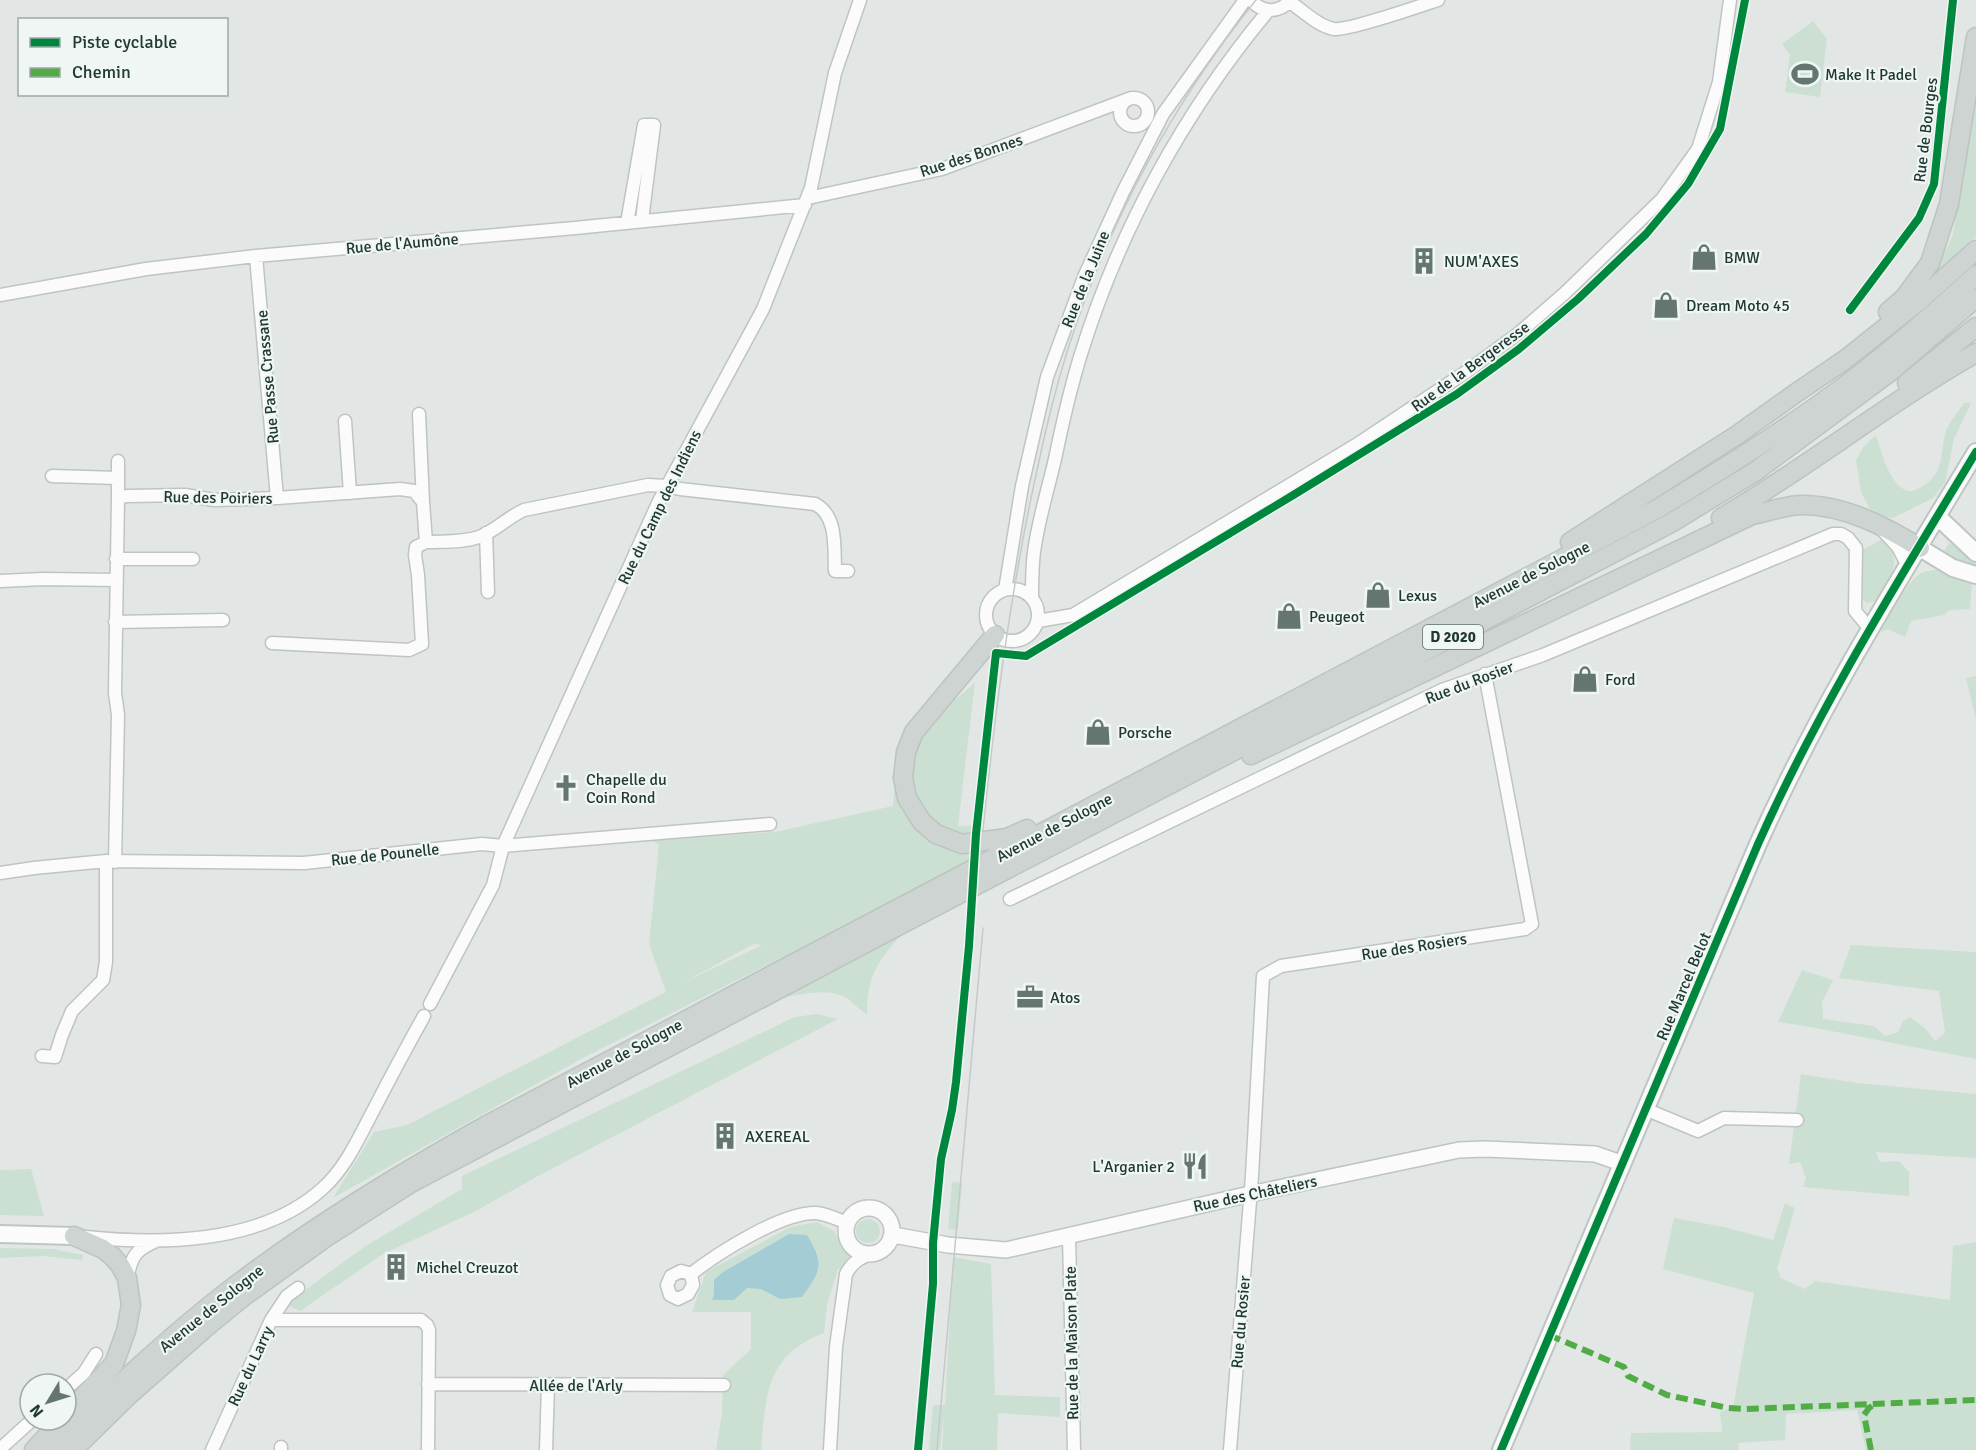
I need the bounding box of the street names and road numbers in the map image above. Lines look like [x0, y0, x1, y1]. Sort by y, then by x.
street label: Rue de Bourges [1910, 77, 1942, 184]
street label: Rue des Bonnes [917, 130, 1025, 182]
street label: Rue de la Juine [1057, 228, 1114, 331]
street label: Rue de l'Aumône [345, 229, 459, 259]
street label: Rue Passe Crassane [252, 309, 284, 445]
street label: Rue de la Bergeresse [1408, 317, 1534, 416]
street label: Rue du Camp des Indiens [614, 427, 706, 588]
street label: Rue des Poiriers [163, 487, 273, 509]
street label: Avenue de Sologne [1470, 537, 1593, 613]
road number: D 2020 [1423, 625, 1483, 649]
street label: Rue du Rosier [1422, 657, 1517, 709]
street label: Avenue de Sologne [993, 789, 1116, 867]
street label: Rue de Pounelle [330, 839, 440, 871]
street label: Rue des Rosiers [1360, 929, 1468, 965]
street label: Rue Marcel Belot [1652, 929, 1716, 1044]
street label: Avenue de Sologne [563, 1015, 686, 1093]
street label: Rue des Châteliers [1191, 1171, 1319, 1217]
street label: Avenue de Sologne [155, 1260, 268, 1357]
street label: Rue de la Maison Plate [1061, 1266, 1083, 1420]
street label: Rue du Rosier [1227, 1275, 1255, 1369]
street label: Rue du Larry [224, 1323, 278, 1410]
street label: Allée de l'Arly [529, 1376, 623, 1396]

